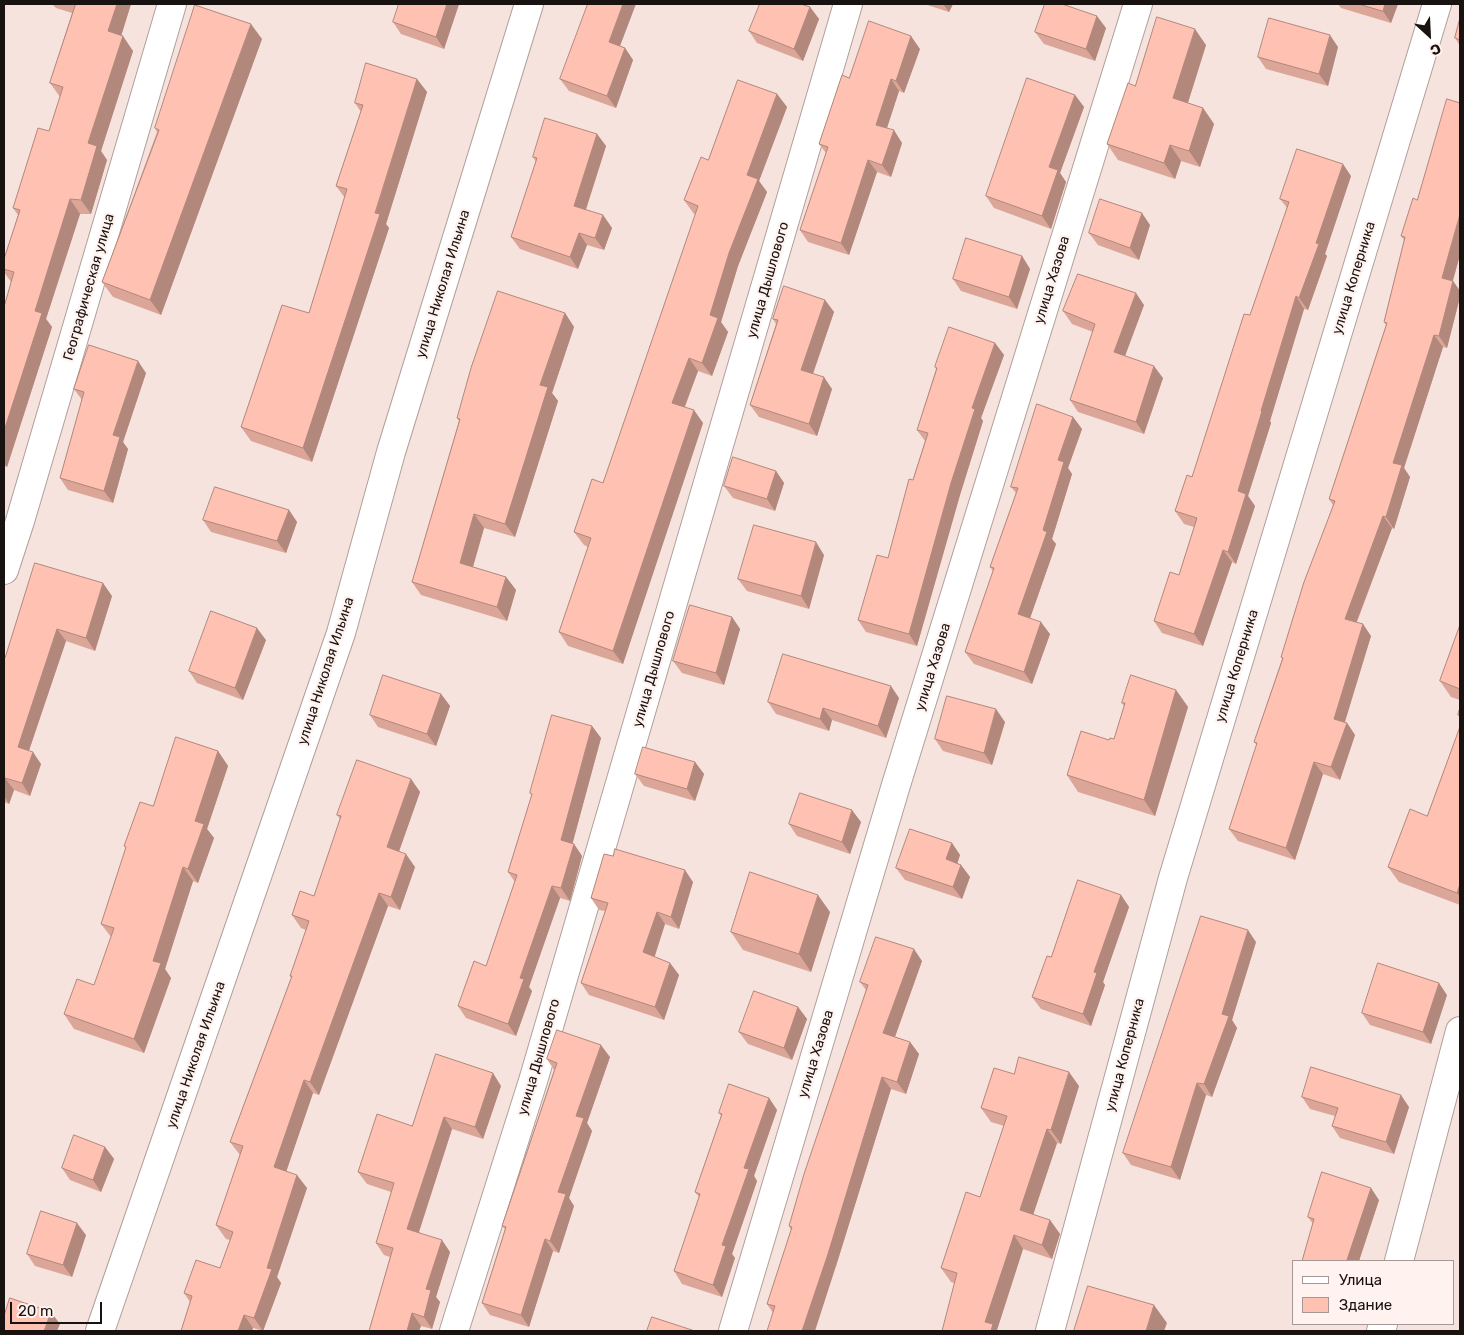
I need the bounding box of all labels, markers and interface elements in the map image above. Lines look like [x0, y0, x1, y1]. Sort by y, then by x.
north arrow [1404, 10, 1454, 60]
text: С [1428, 39, 1444, 59]
street label: улица Николая Ильина [412, 208, 474, 360]
street label: Географическая улица [60, 212, 118, 362]
street label: улица Дышлового [743, 220, 793, 340]
street label: улица Коперника [1329, 220, 1379, 336]
street label: улица Хазова [1031, 234, 1073, 326]
street label: улица Николая Ильина [294, 595, 358, 747]
street label: улица Коперника [1212, 608, 1262, 724]
street label: улица Дышлового [629, 609, 679, 729]
street label: улица Хазова [912, 621, 954, 713]
street label: улица Николая Ильина [163, 979, 229, 1131]
street label: улица Коперника [1102, 996, 1148, 1114]
street label: улица Дышлового [514, 997, 564, 1117]
street label: улица Хазова [795, 1008, 837, 1100]
legend [1292, 1260, 1454, 1325]
text: Улица [1339, 1271, 1382, 1289]
scale bar [12, 1292, 105, 1324]
text: Здание [1339, 1296, 1392, 1314]
text: 20 m [18, 1302, 53, 1320]

